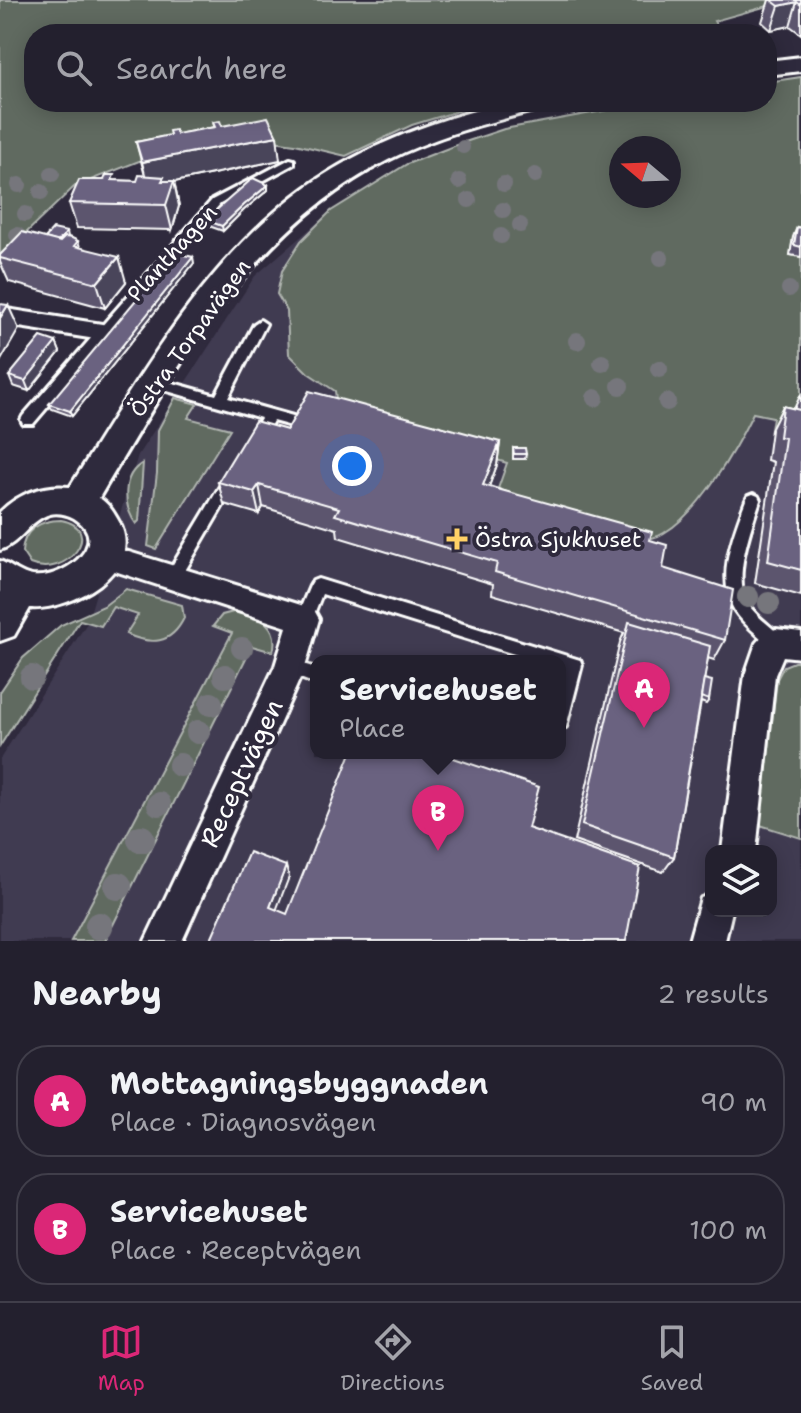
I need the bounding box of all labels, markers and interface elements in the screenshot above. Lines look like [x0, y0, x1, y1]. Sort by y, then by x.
search box [24, 24, 777, 112]
icon: search [52, 46, 96, 90]
text: Search here [116, 48, 287, 89]
north arrow [609, 136, 681, 208]
street label: Planthagen [121, 198, 223, 308]
street label: Östra Torpavägen [123, 253, 257, 423]
your location [332, 446, 372, 486]
place label: Östra Sjukhuset [475, 525, 642, 554]
marker: Östra Sjukhuset [446, 528, 468, 550]
popup [310, 655, 566, 759]
pin: A [618, 662, 670, 728]
text: Servicehuset [339, 669, 537, 710]
street label: Receptvägen [191, 693, 291, 853]
text: Place [339, 710, 405, 745]
pin: B [412, 785, 464, 851]
map controls [705, 845, 777, 917]
button: layers [705, 845, 777, 917]
text: Nearby [32, 970, 162, 1016]
text: 2 results [657, 976, 769, 1011]
text: Mottagningsbyggnaden [110, 1063, 488, 1104]
text: A [50, 1084, 70, 1119]
text: 90 m [700, 1084, 767, 1119]
text: Place · Diagnosvägen [110, 1104, 376, 1139]
text: Servicehuset [110, 1191, 308, 1232]
text: B [52, 1212, 68, 1247]
text: 100 m [689, 1212, 767, 1247]
text: Place · Receptvägen [110, 1232, 361, 1267]
tab: Map [98, 1320, 145, 1397]
tab: Directions [340, 1320, 445, 1397]
tab: Saved [641, 1320, 703, 1397]

